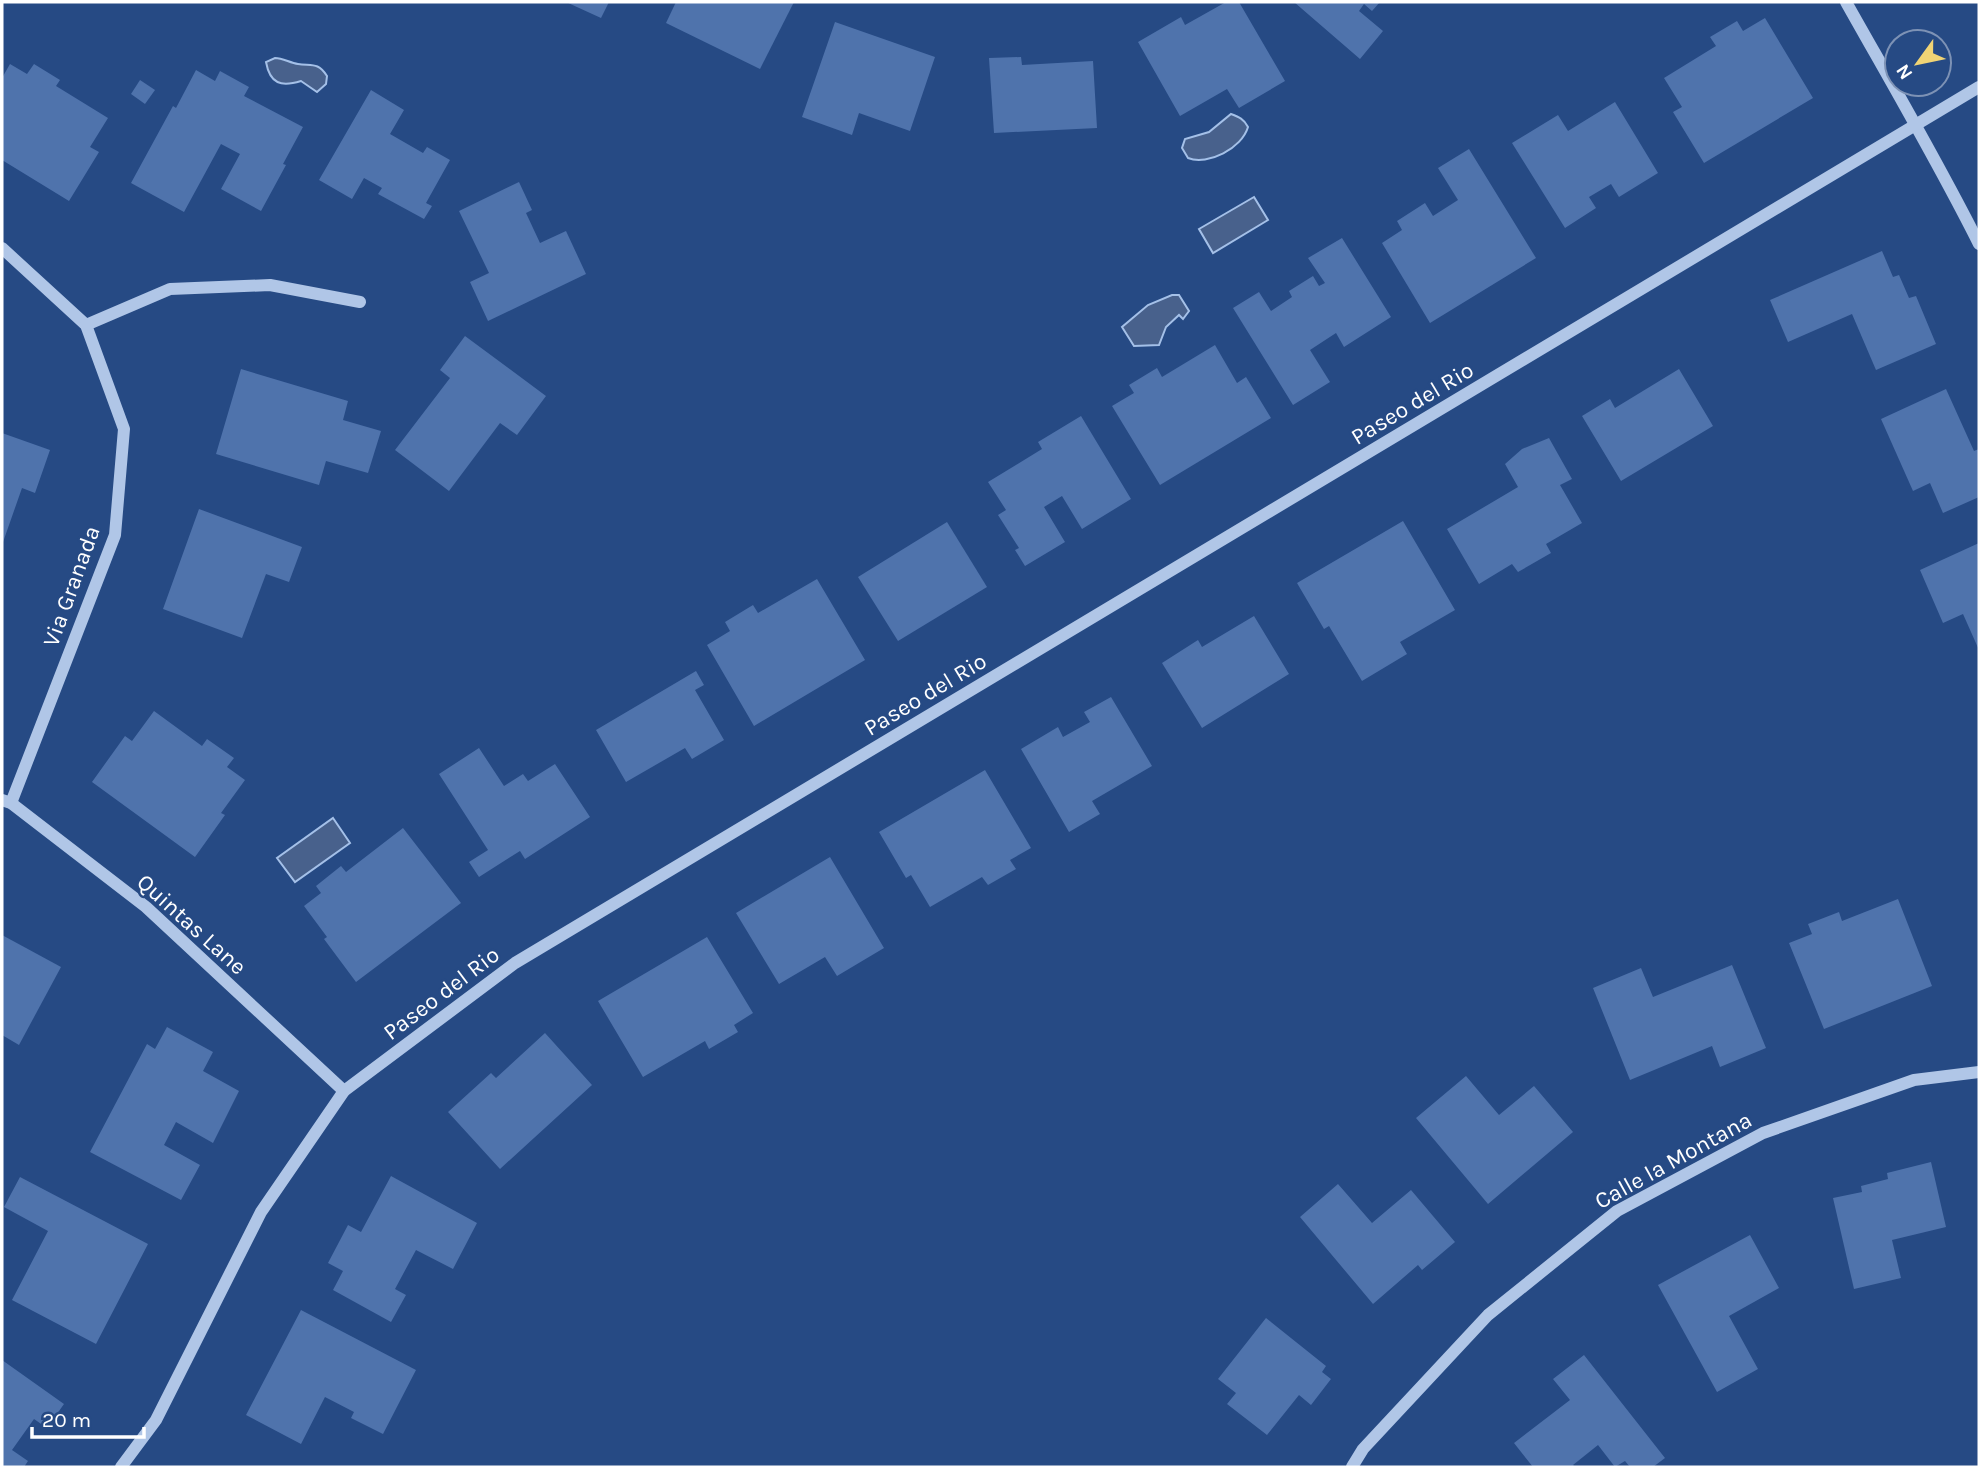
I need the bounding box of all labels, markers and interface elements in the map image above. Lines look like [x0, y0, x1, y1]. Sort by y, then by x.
north arrow [1883, 28, 1953, 98]
text: N [1892, 60, 1918, 83]
street label: Paseo del Rio [1346, 356, 1478, 451]
street label: Via Granada [37, 522, 106, 650]
street label: Paseo del Rio [859, 647, 991, 742]
street label: Quintas Lane [132, 868, 252, 980]
street label: Paseo del Rio [378, 941, 505, 1046]
street label: Calle la Montana [1590, 1106, 1756, 1215]
scale bar [32, 1396, 144, 1440]
text: 20 m [42, 1408, 91, 1432]

